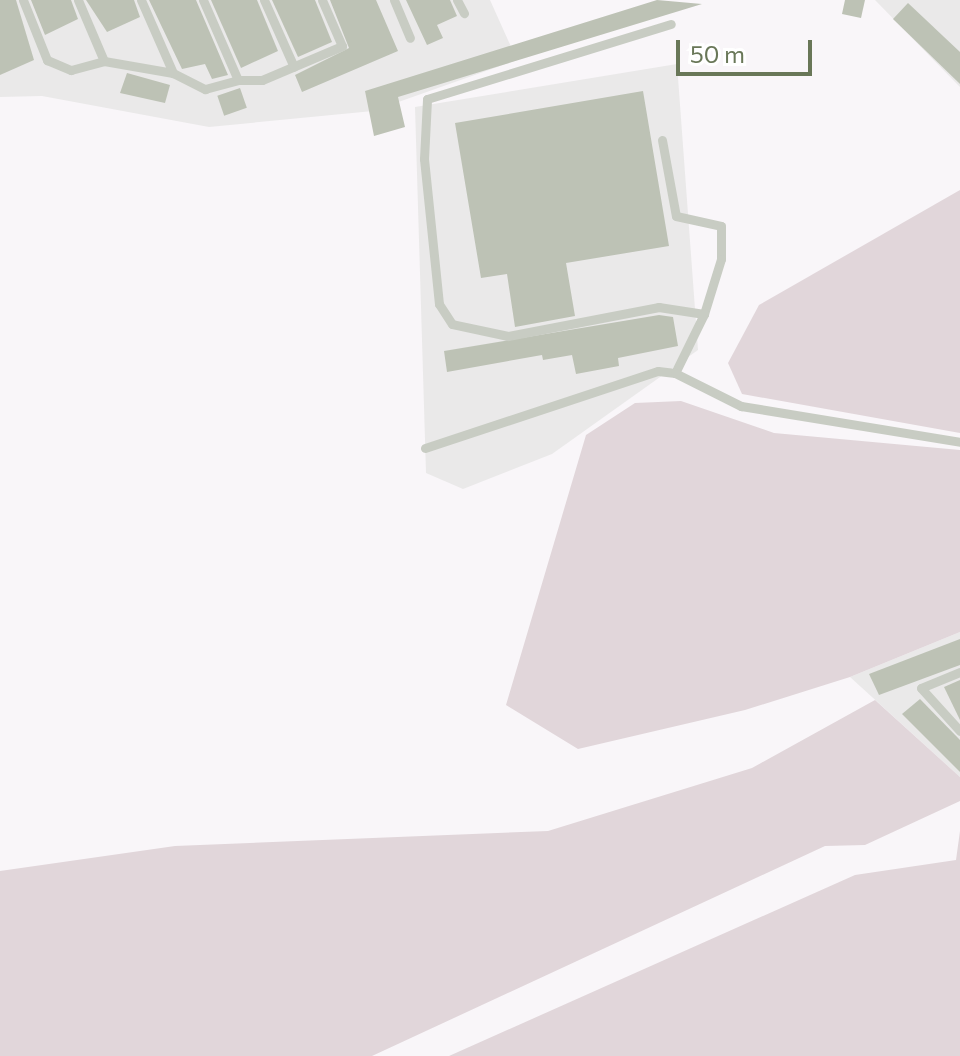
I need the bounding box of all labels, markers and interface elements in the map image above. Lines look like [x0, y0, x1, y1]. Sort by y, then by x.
scale bar [680, 24, 816, 74]
text: 50 m [690, 39, 745, 68]

